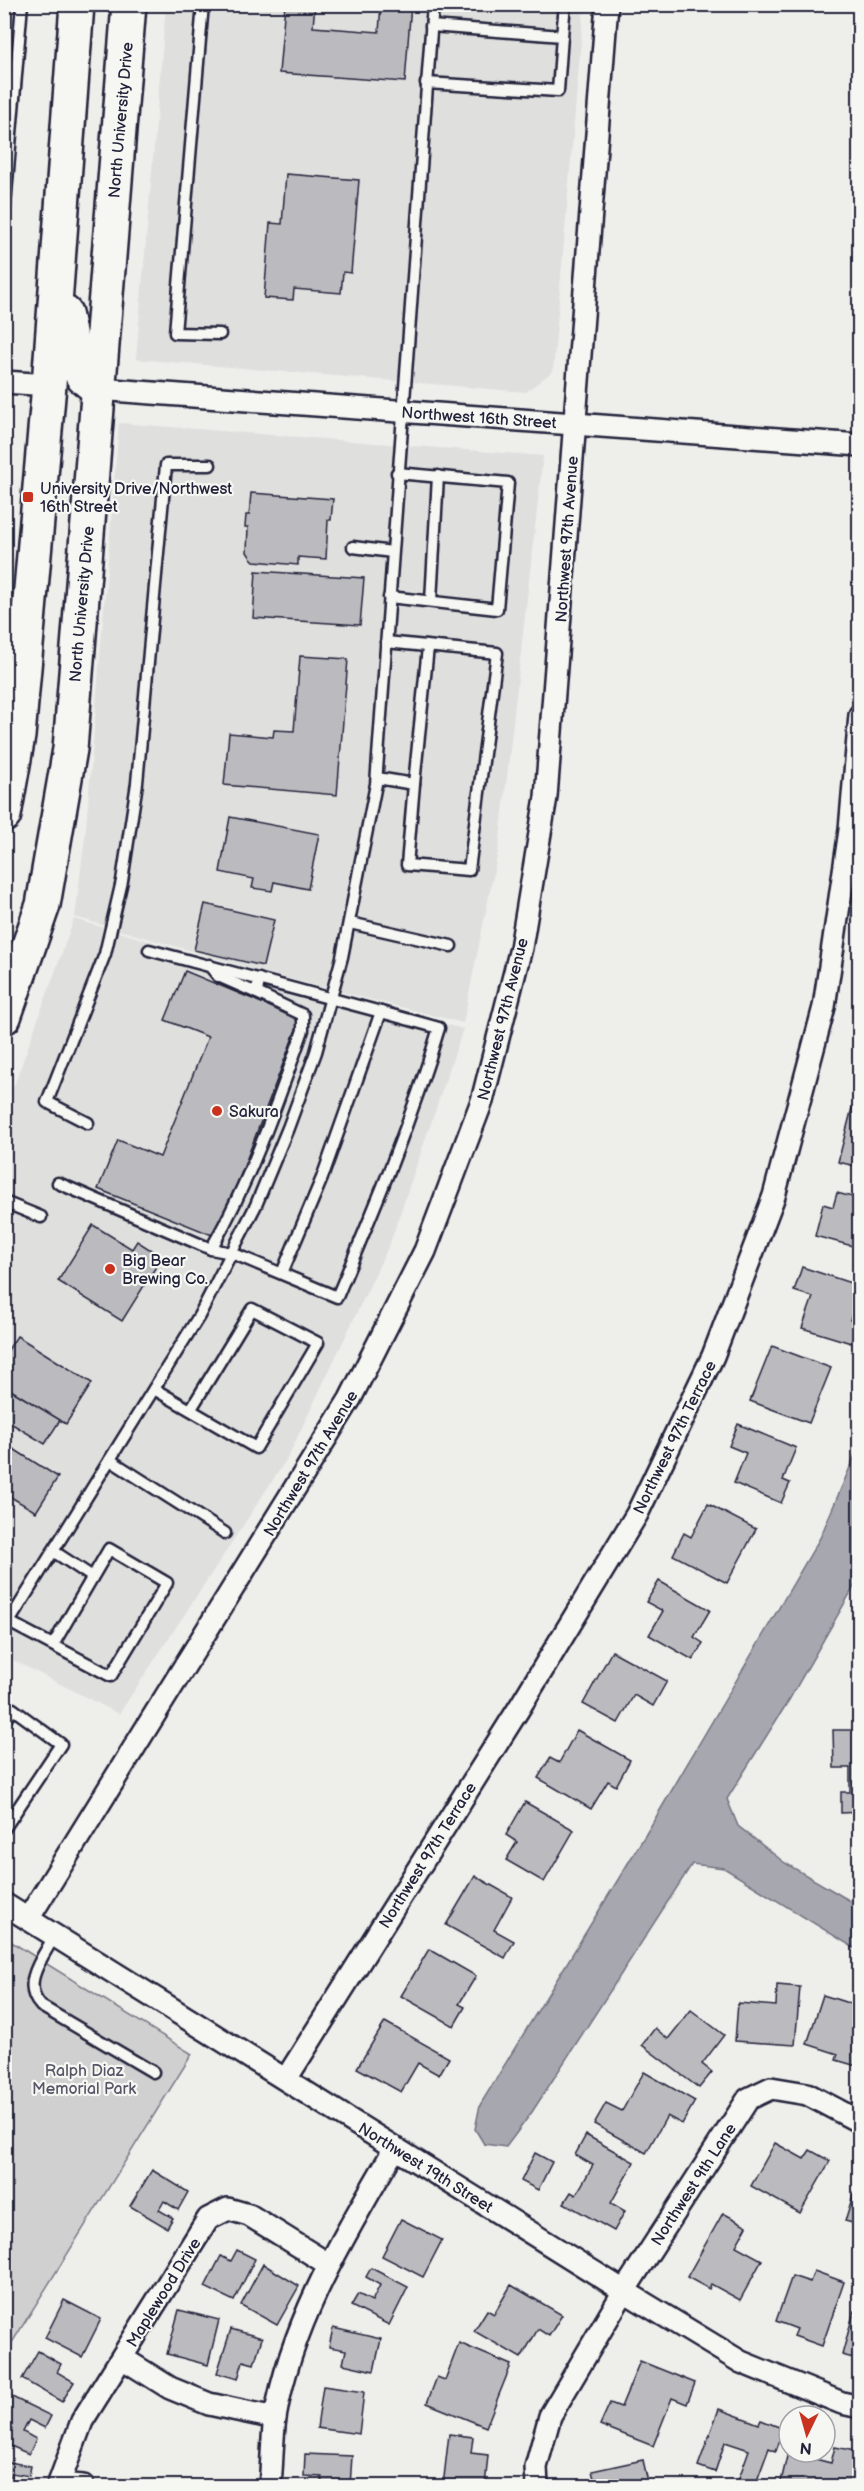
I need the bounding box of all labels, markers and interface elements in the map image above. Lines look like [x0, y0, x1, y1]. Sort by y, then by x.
street label: North University Drive [105, 41, 138, 199]
street label: Northwest 16th Street [401, 404, 557, 433]
street label: Northwest 97th Avenue [552, 455, 583, 623]
place label: University Drive/Northwest 16th Street [40, 480, 232, 517]
marker: University Drive/Northwest 16th Street [21, 490, 35, 504]
street label: North University Drive [66, 525, 99, 683]
street label: Northwest 97th Avenue [474, 936, 533, 1103]
place label: Sakura [229, 1103, 279, 1122]
marker: Sakura [210, 1104, 224, 1118]
place label: Big Bear Brewing Co. [122, 1252, 208, 1289]
marker: Big Bear Brewing Co. [103, 1262, 117, 1276]
street label: Northwest 97th Terrace [630, 1357, 721, 1517]
street label: Northwest 97th Avenue [260, 1387, 363, 1540]
street label: Northwest 97th Terrace [376, 1779, 481, 1932]
park label: Ralph Diaz Memorial Park [32, 2062, 136, 2099]
street label: Northwest 19th Street [354, 2119, 496, 2217]
street label: Northwest 9th Lane [648, 2120, 741, 2249]
street label: Maplewood Drive [123, 2234, 206, 2351]
north arrow [777, 2404, 837, 2464]
text: N [799, 2437, 813, 2457]

